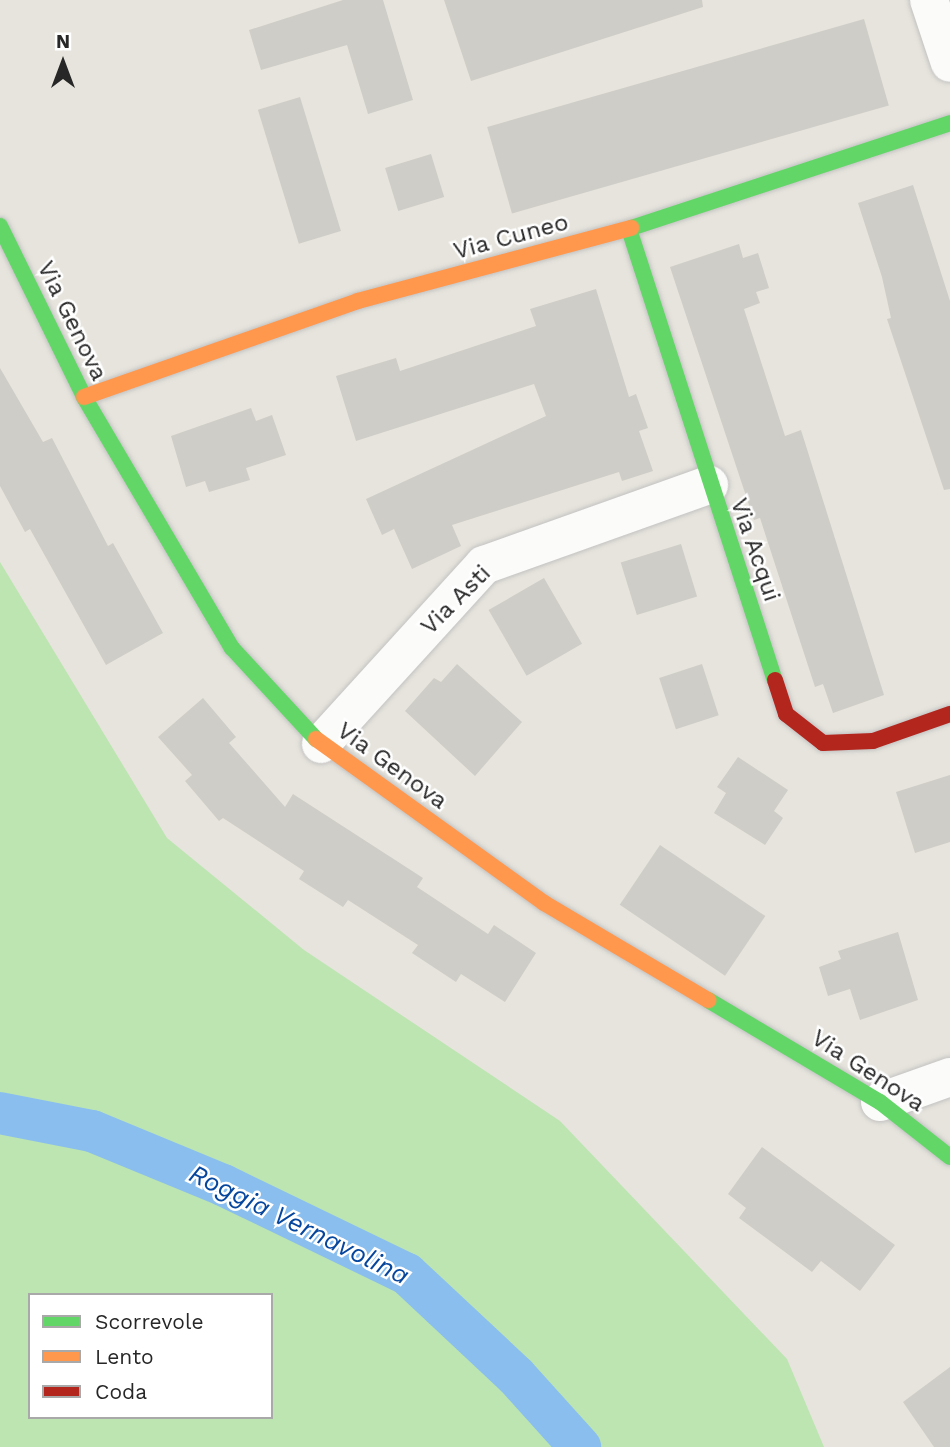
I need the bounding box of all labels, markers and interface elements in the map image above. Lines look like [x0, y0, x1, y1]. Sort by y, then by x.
north arrow [28, 28, 98, 98]
text: N [56, 30, 70, 53]
street label: Via Cuneo [450, 208, 572, 266]
street label: Via Genova [31, 256, 113, 386]
street label: Via Acqui [724, 494, 786, 606]
street label: Via Asti [415, 559, 497, 641]
street label: Via Genova [331, 716, 453, 816]
street label: Via Genova [806, 1024, 930, 1118]
water label: Roggia Vernavolina [184, 1158, 414, 1292]
legend [28, 1293, 273, 1419]
text: Scorrevole [95, 1309, 204, 1334]
text: Lento [95, 1344, 154, 1369]
text: Coda [95, 1379, 147, 1404]

